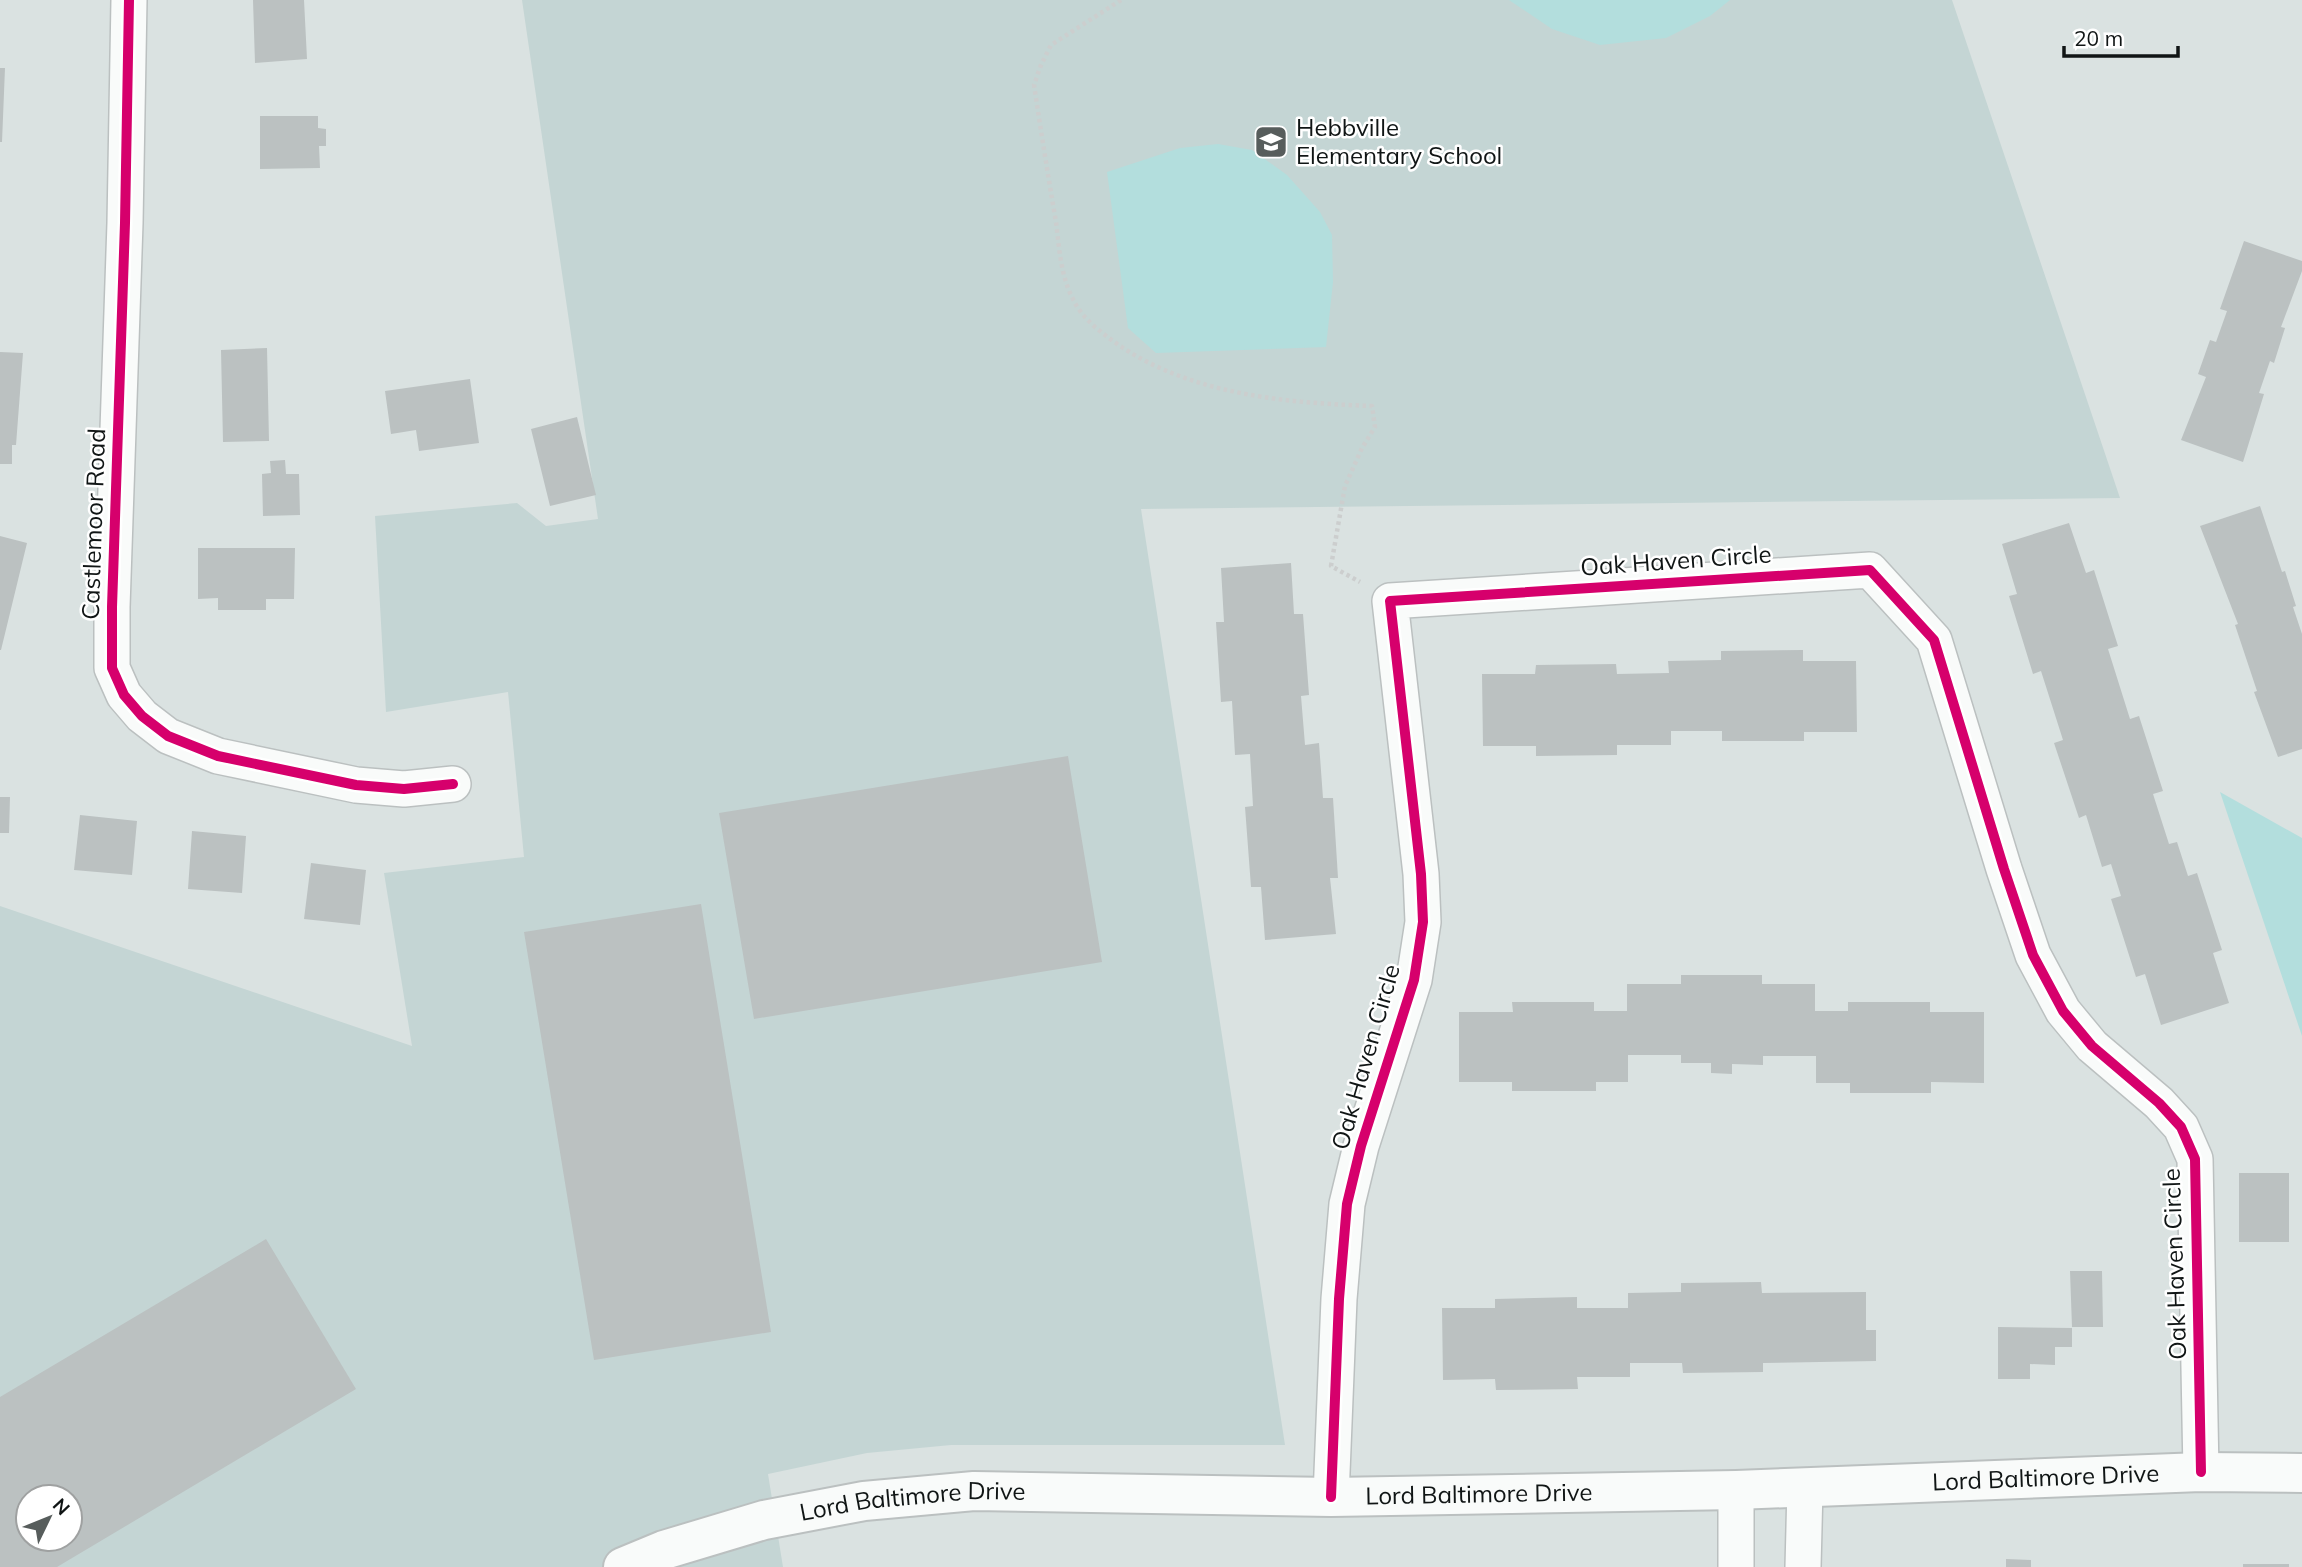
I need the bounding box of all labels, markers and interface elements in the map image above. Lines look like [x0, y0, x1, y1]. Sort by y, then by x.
scale bar [2064, 14, 2178, 58]
text: 20 m [2074, 25, 2123, 51]
place label: Hebbville Elementary School [1296, 112, 1502, 170]
school or university icon: Hebbville Elementary School [1252, 123, 1290, 161]
street label: Castlemoor Road [75, 428, 111, 620]
street label: Oak Haven Circle [1579, 538, 1773, 582]
street label: Oak Haven Circle [1324, 961, 1406, 1153]
street label: Oak Haven Circle [2156, 1168, 2192, 1360]
street label: Lord Baltimore Drive [1931, 1458, 2160, 1496]
street label: Lord Baltimore Drive [797, 1475, 1026, 1527]
street label: Lord Baltimore Drive [1365, 1476, 1593, 1510]
north arrow [14, 1483, 84, 1553]
text: N [48, 1493, 75, 1520]

